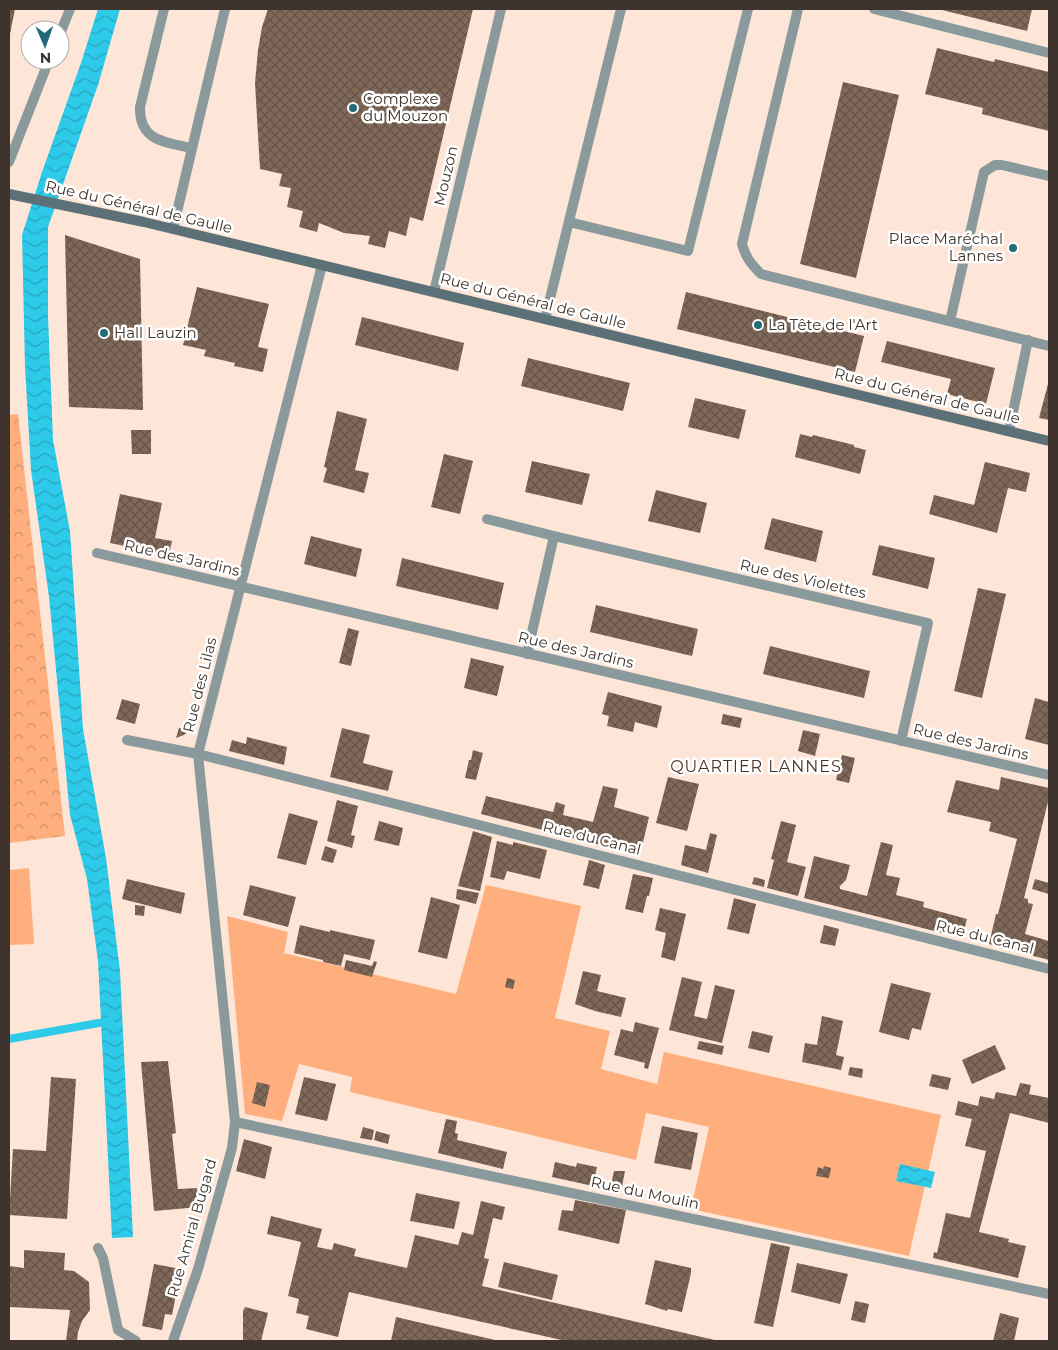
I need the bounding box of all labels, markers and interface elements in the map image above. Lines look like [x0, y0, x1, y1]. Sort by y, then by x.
north arrow [20, 20, 70, 70]
text: N [39, 49, 51, 67]
place label: Complexe du Mouzon [363, 89, 448, 125]
marker: Complexe du Mouzon [347, 102, 359, 114]
street label: Mouzon [429, 144, 462, 208]
street label: Rue du Général de Gaulle [44, 176, 234, 237]
place label: Place Maréchal Lannes [889, 229, 1003, 265]
marker: Place Maréchal Lannes [1007, 242, 1019, 254]
street label: Rue du Général de Gaulle [438, 268, 628, 333]
place label: La Tête de l'Art [768, 315, 878, 334]
marker: La Tête de l'Art [752, 319, 764, 331]
place label: Hall Lauzin [114, 323, 197, 342]
marker: Hall Lauzin [98, 327, 110, 339]
street label: Rue du Général de Gaulle [832, 363, 1022, 428]
street label: Rue des Jardins [122, 535, 242, 580]
street label: Rue des Violettes [738, 555, 868, 602]
street label: Rue des Jardins [516, 627, 636, 672]
street label: Rue des Lilas [179, 635, 221, 734]
street label: Rue des Jardins [911, 719, 1031, 764]
district label: QUARTIER LANNES [670, 757, 842, 776]
street label: Rue du Canal [541, 816, 643, 859]
street label: Rue du Canal [934, 915, 1036, 958]
street label: Rue Amiral Bugard [163, 1156, 220, 1299]
street label: Rue du Moulin [589, 1172, 701, 1213]

